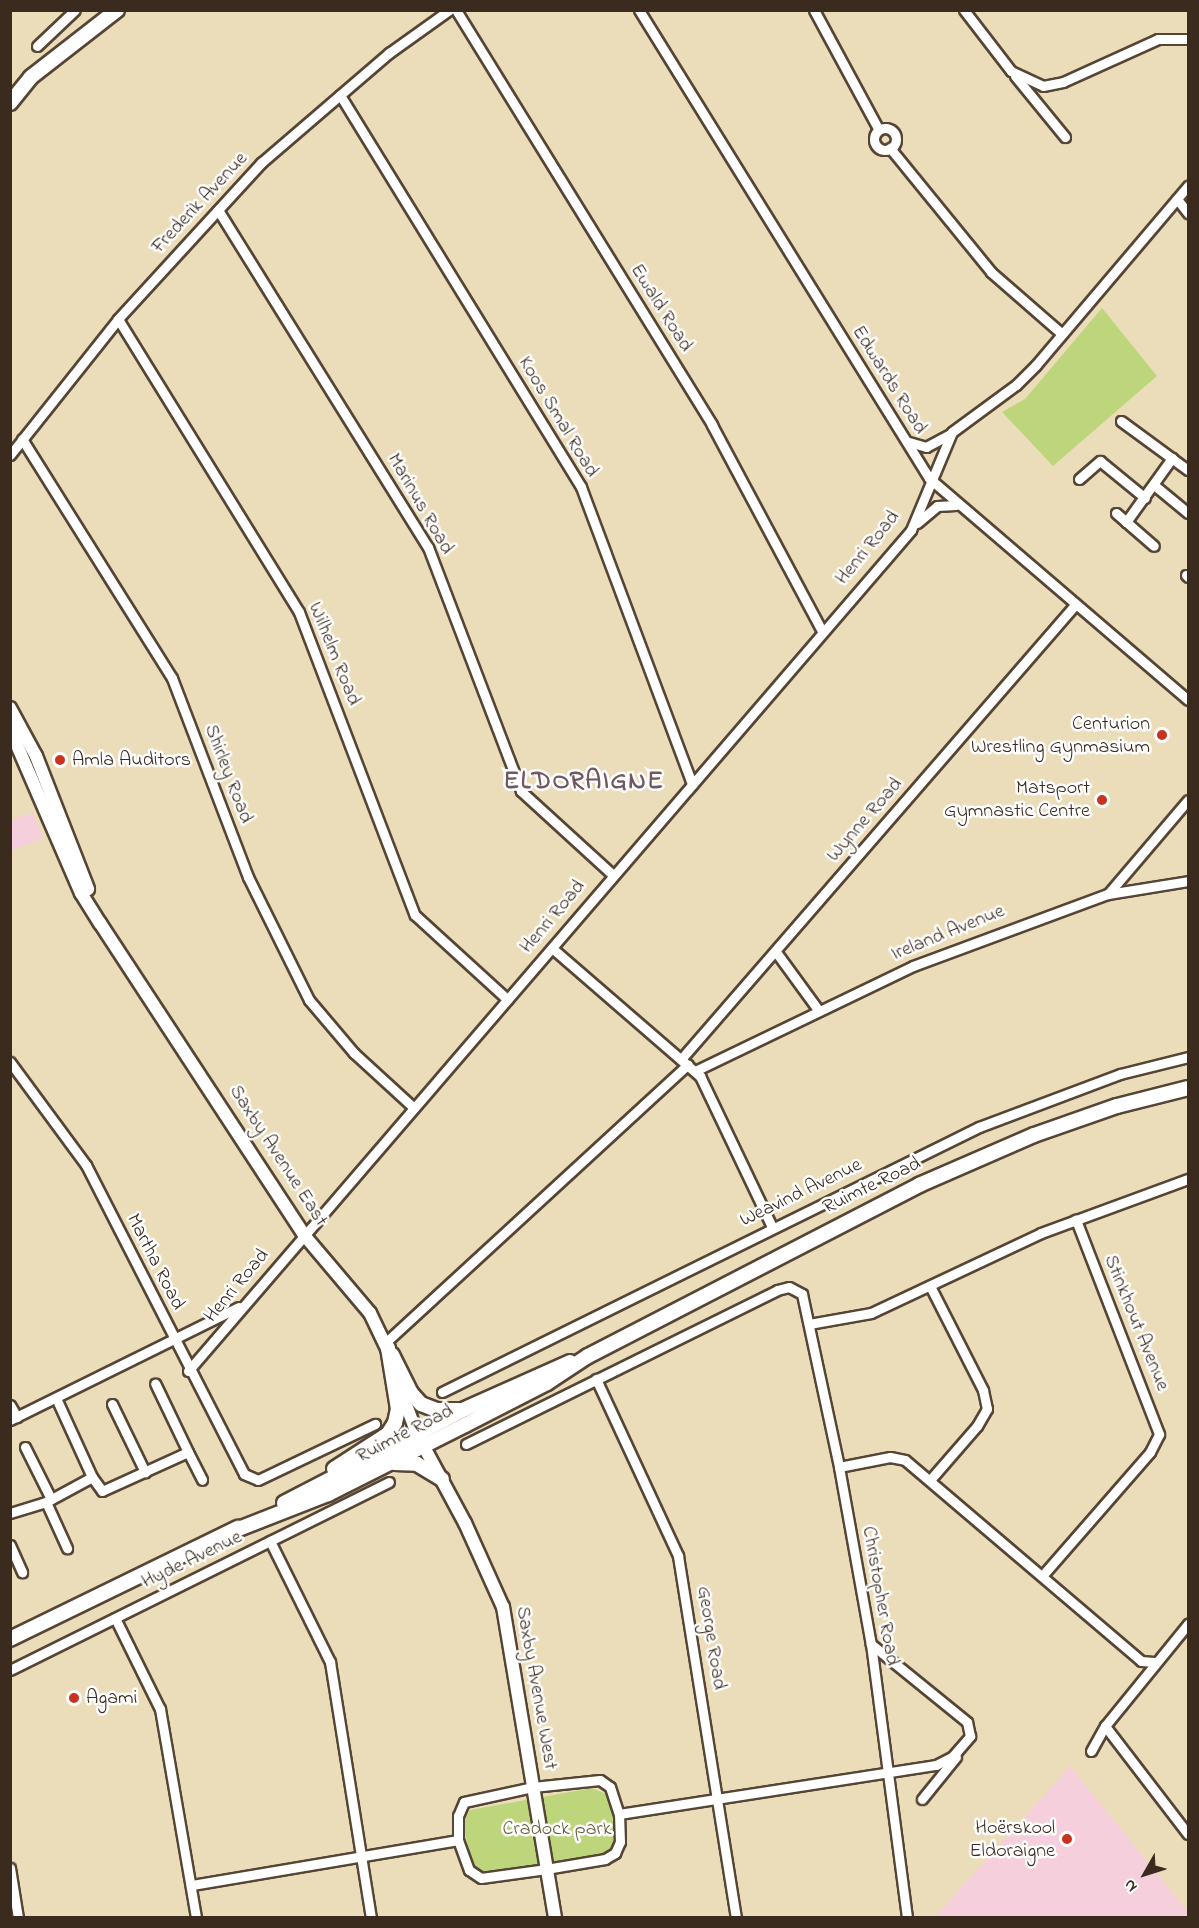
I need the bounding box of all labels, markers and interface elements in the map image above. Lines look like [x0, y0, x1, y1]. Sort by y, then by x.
street label: Frederik Avenue [147, 147, 253, 259]
street label: Ewald Road [625, 260, 697, 356]
street label: Edwards Road [846, 321, 932, 439]
street label: Koos Smal Road [513, 352, 603, 482]
street label: Marinus Road [381, 449, 459, 559]
street label: Henri Road [831, 506, 905, 590]
street label: Wilhelm Road [302, 599, 366, 709]
place label: Centurion Wrestling Gynmasium [971, 712, 1150, 759]
street label: Shirley Road [198, 721, 258, 827]
marker: Centurion Wrestling Gynmasium [1155, 728, 1169, 742]
place label: Amla Auditors [72, 748, 191, 772]
marker: Amla Auditors [53, 753, 67, 767]
district label: ELDORAIGNE [503, 767, 665, 799]
street label: Wynne Road [822, 773, 908, 867]
place label: Matsport Gymnastic Centre [944, 777, 1090, 824]
marker: Matsport Gymnastic Centre [1095, 793, 1109, 807]
street label: Henri Road [515, 875, 591, 959]
street label: Ireland Avenue [888, 899, 1008, 967]
street label: Saxby Avenue East [223, 1081, 333, 1231]
street label: Ruimte Road [819, 1152, 925, 1220]
street label: Weavind Avenue [736, 1153, 866, 1233]
street label: Martha Road [121, 1210, 189, 1314]
street label: Henri Road [199, 1244, 275, 1328]
street label: Stinkhout Avenue [1098, 1251, 1174, 1395]
street label: Ruimte Road [352, 1399, 458, 1469]
street label: Christopher Road [856, 1524, 904, 1668]
street label: Hyde Avenue [138, 1525, 246, 1595]
street label: George Road [691, 1584, 731, 1692]
street label: Saxby Avenue West [510, 1604, 562, 1772]
place label: Agami [86, 1686, 137, 1710]
marker: Agami [67, 1691, 81, 1705]
place label: Hoërskool Eldoraigne [969, 1816, 1055, 1863]
park label: Cradock park [503, 1817, 611, 1841]
marker: Hoërskool Eldoraigne [1060, 1832, 1074, 1846]
north arrow [1115, 1844, 1175, 1904]
text: N [1118, 1874, 1144, 1897]

